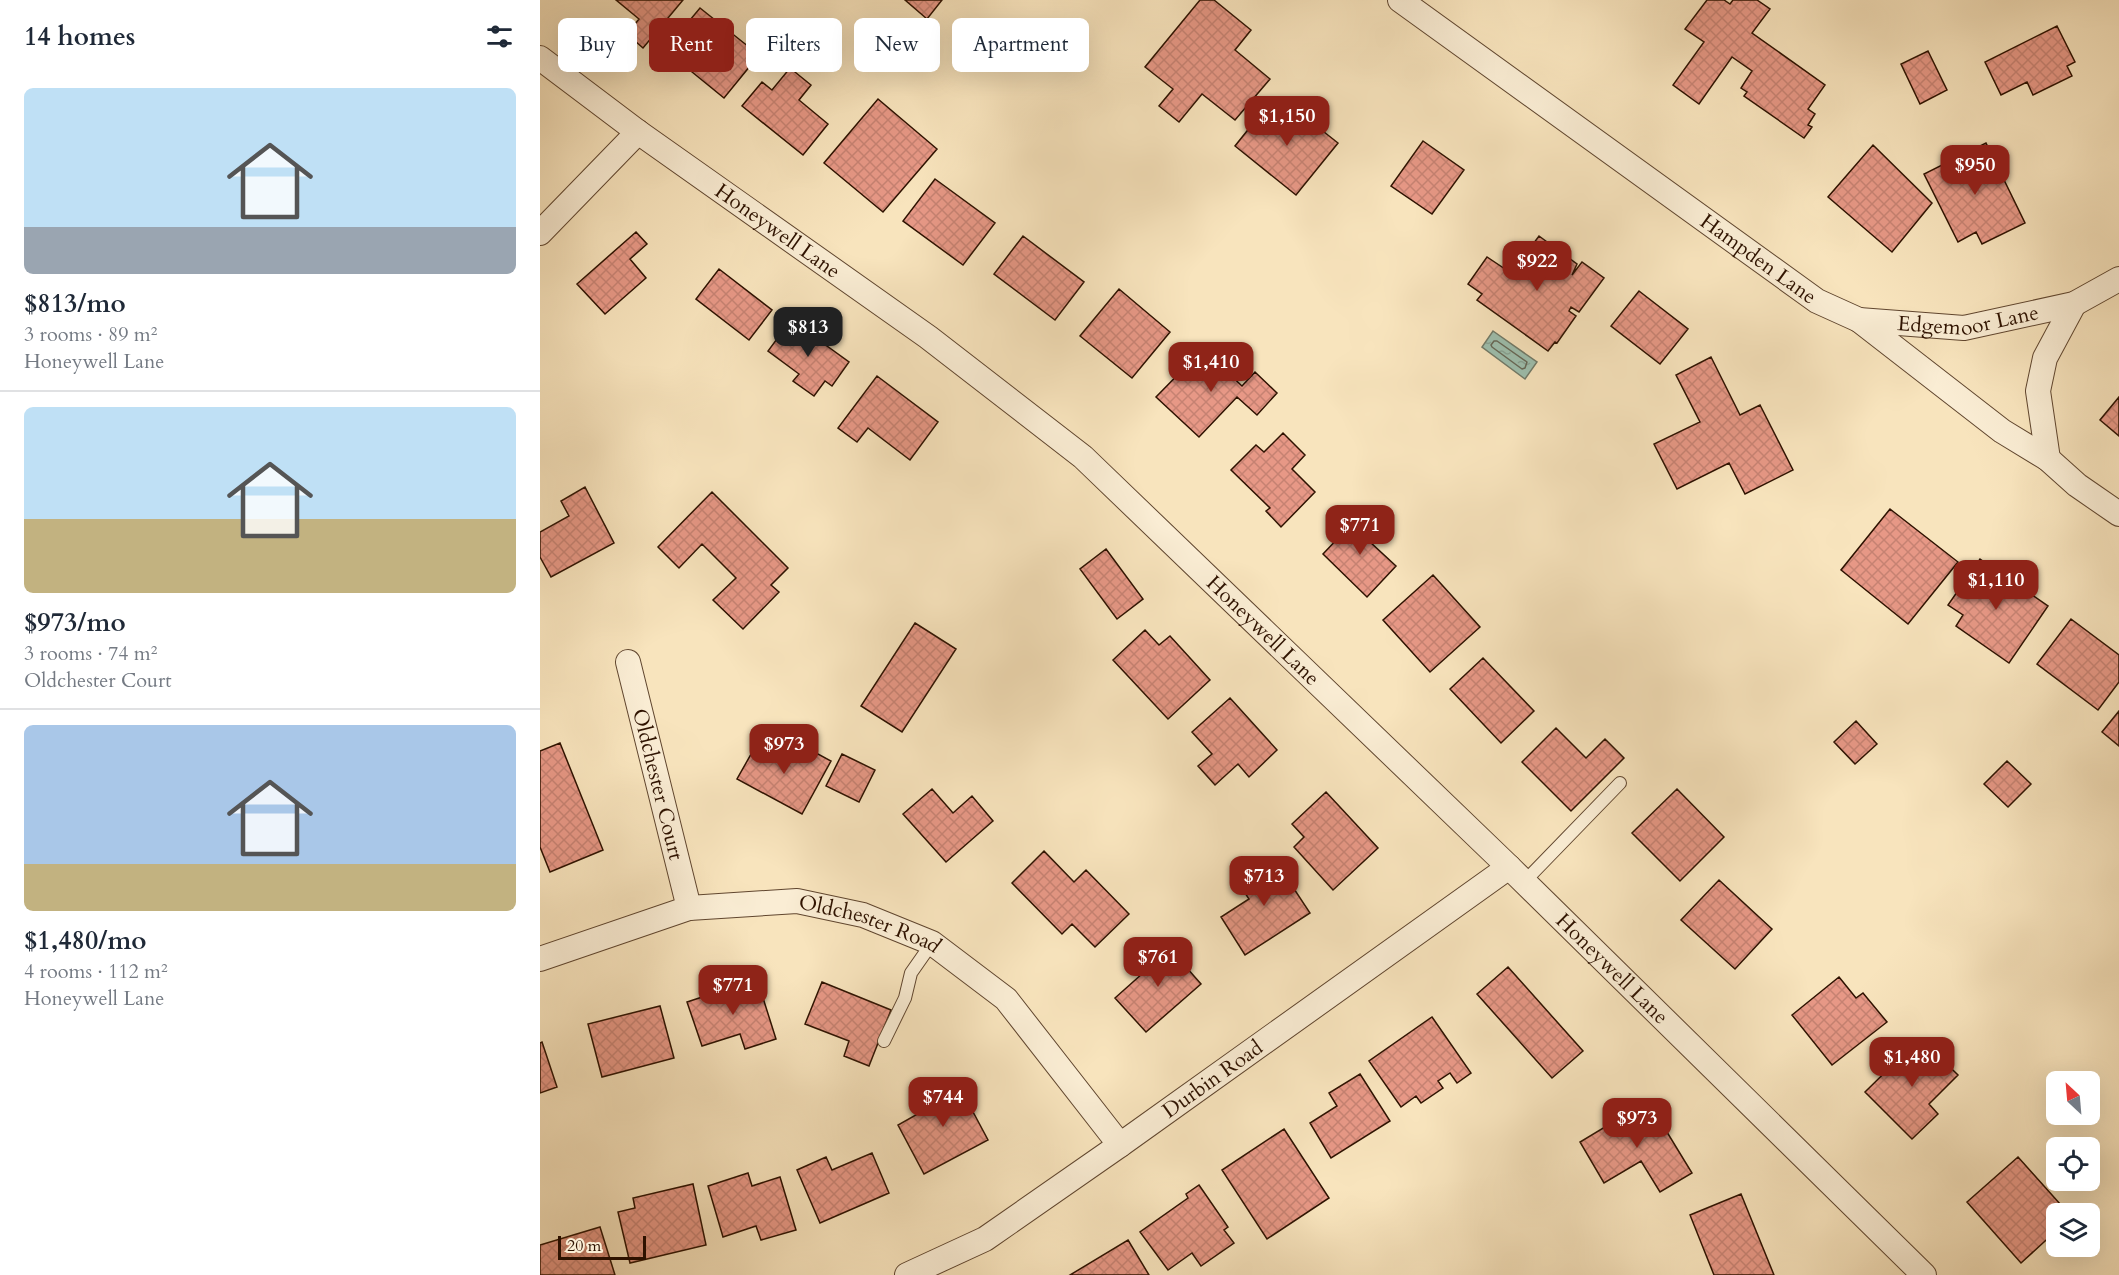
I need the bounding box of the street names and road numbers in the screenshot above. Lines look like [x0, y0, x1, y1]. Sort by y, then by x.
street label: Honeywell Lane [709, 176, 846, 285]
street label: Hampden Lane [1694, 207, 1822, 311]
street label: Edgemoor Lane [1897, 298, 2041, 343]
street label: Honeywell Lane [1200, 569, 1326, 692]
street label: Oldchester Court [626, 706, 691, 863]
street label: Oldchester Road [796, 887, 947, 960]
street label: Honeywell Lane [1549, 906, 1675, 1031]
street label: Durbin Road [1156, 1033, 1269, 1125]

